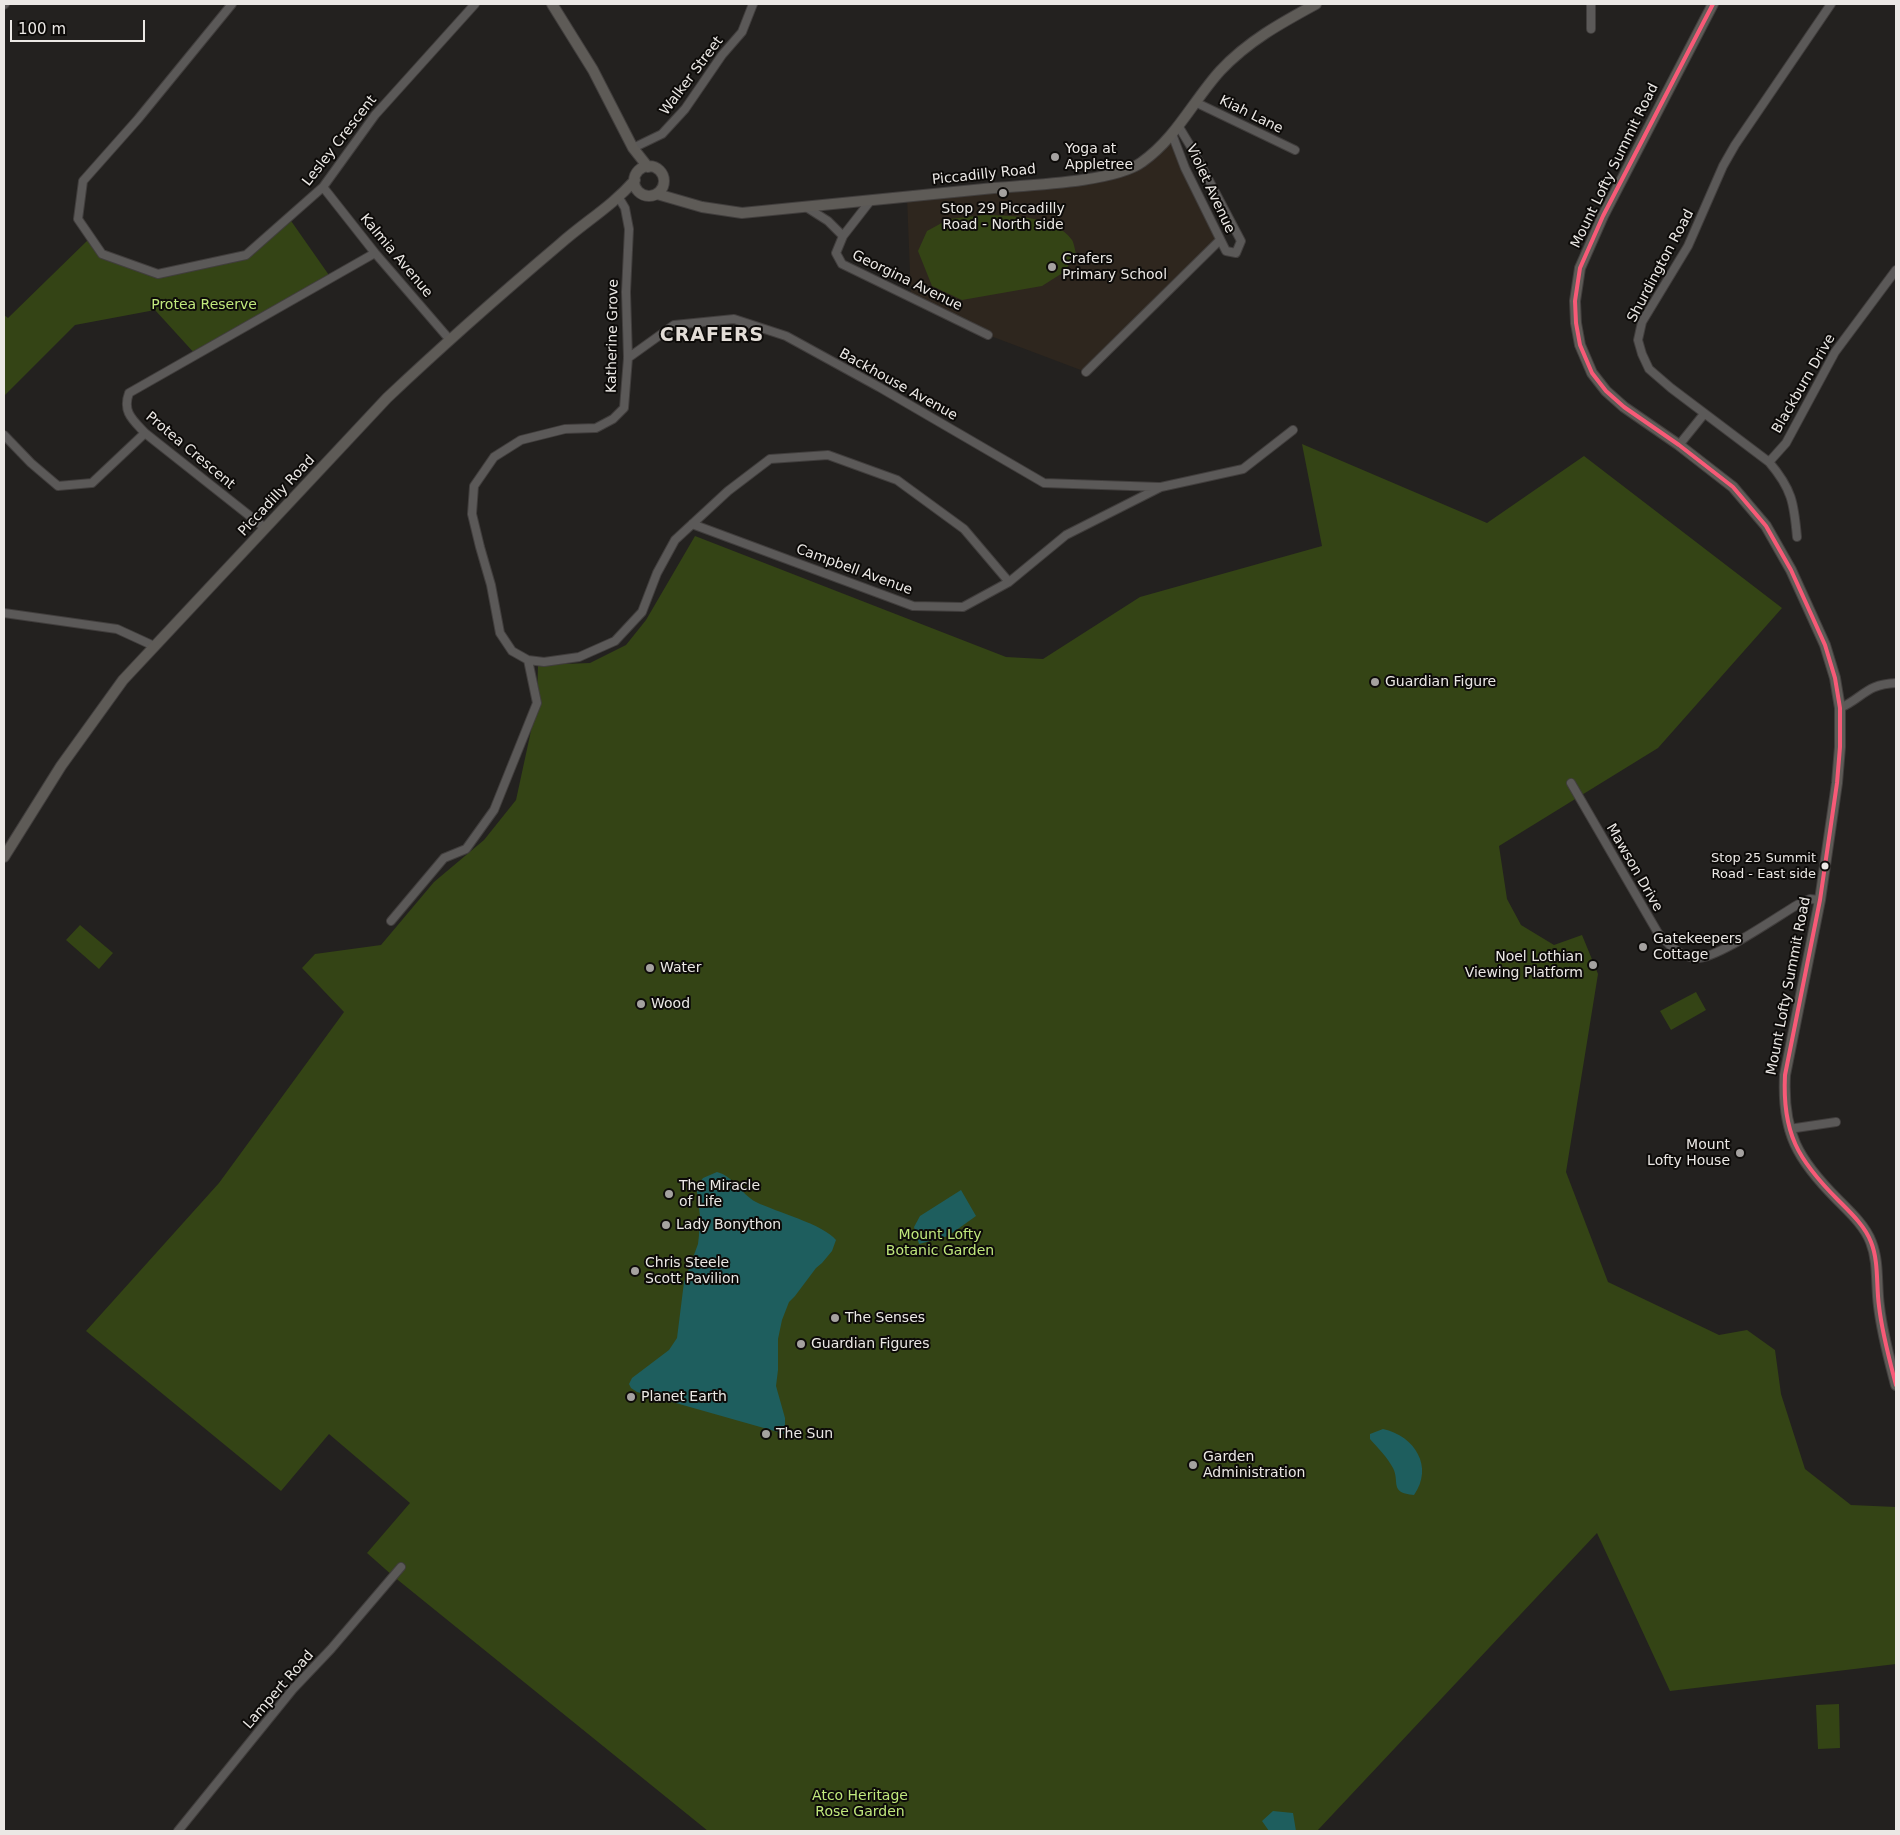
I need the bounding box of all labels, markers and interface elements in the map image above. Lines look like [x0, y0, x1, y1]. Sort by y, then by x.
scale bar [12, 10, 148, 42]
text: 100 m [18, 20, 66, 38]
street label: Walker Street [657, 33, 727, 119]
street label: Mount Lofty Summit Road [1568, 81, 1662, 251]
street label: Lesley Crescent [299, 92, 381, 190]
street label: Kiah Lane [1216, 92, 1286, 138]
place label: Yoga at Appletree [1065, 141, 1133, 174]
street label: Violet Avenue [1182, 142, 1238, 236]
marker: Yoga at Appletree [1049, 151, 1061, 163]
street label: Piccadilly Road [931, 161, 1037, 189]
marker: Stop 29 Piccadilly Road - North side [997, 187, 1009, 199]
place label: Stop 29 Piccadilly Road - North side [941, 201, 1065, 233]
street label: Shurdington Road [1624, 207, 1698, 325]
street label: Kalmia Avenue [356, 211, 436, 301]
street label: Georgina Avenue [849, 247, 965, 315]
place label: Crafers Primary School [1062, 251, 1167, 284]
marker: Crafers Primary School [1046, 261, 1058, 273]
street label: Katherine Grove [604, 279, 622, 393]
park label: Protea Reserve [151, 297, 257, 313]
district label: CRAFERS [659, 325, 765, 347]
street label: Blackburn Drive [1769, 331, 1839, 437]
street label: Backhouse Avenue [836, 345, 960, 425]
street label: Protea Crescent [142, 409, 238, 493]
street label: Piccadilly Road [235, 452, 319, 540]
street label: Campbell Avenue [794, 541, 914, 599]
place label: Guardian Figure [1385, 674, 1496, 690]
marker: Guardian Figure [1369, 676, 1381, 688]
street label: Mawson Drive [1602, 821, 1666, 915]
place label: Stop 25 Summit Road - East side [1711, 851, 1816, 882]
marker: Stop 25 Summit Road - East side [1820, 861, 1830, 871]
street label: Mount Lofty Summit Road [1763, 895, 1815, 1077]
place label: Gatekeepers Cottage [1653, 931, 1742, 964]
marker: Gatekeepers Cottage [1637, 941, 1649, 953]
place label: Noel Lothian Viewing Platform [1465, 949, 1583, 982]
marker: Noel Lothian Viewing Platform [1587, 959, 1599, 971]
place label: Water [660, 960, 701, 976]
marker: Water [644, 962, 656, 974]
place label: Wood [651, 996, 690, 1012]
marker: Wood [635, 998, 647, 1010]
place label: Mount Lofty House [1647, 1137, 1730, 1170]
marker: Mount Lofty House [1734, 1147, 1746, 1159]
place label: The Miracle of Life [679, 1178, 760, 1210]
marker: The Miracle of Life [663, 1188, 675, 1200]
place label: Lady Bonython [676, 1217, 781, 1233]
marker: Lady Bonython [660, 1219, 672, 1231]
park label: Mount Lofty Botanic Garden [886, 1227, 994, 1260]
place label: Chris Steele Scott Pavilion [645, 1255, 739, 1288]
marker: Chris Steele Scott Pavilion [629, 1265, 641, 1277]
place label: The Senses [845, 1310, 925, 1326]
marker: The Senses [829, 1312, 841, 1324]
place label: Guardian Figures [811, 1336, 930, 1352]
marker: Guardian Figures [795, 1338, 807, 1350]
place label: Planet Earth [641, 1389, 727, 1405]
marker: Planet Earth [625, 1391, 637, 1403]
place label: The Sun [776, 1426, 833, 1442]
marker: The Sun [760, 1428, 772, 1440]
place label: Garden Administration [1203, 1449, 1305, 1481]
marker: Garden Administration [1187, 1459, 1199, 1471]
street label: Lampert Road [240, 1647, 318, 1733]
park label: Atco Heritage Rose Garden [812, 1788, 908, 1820]

